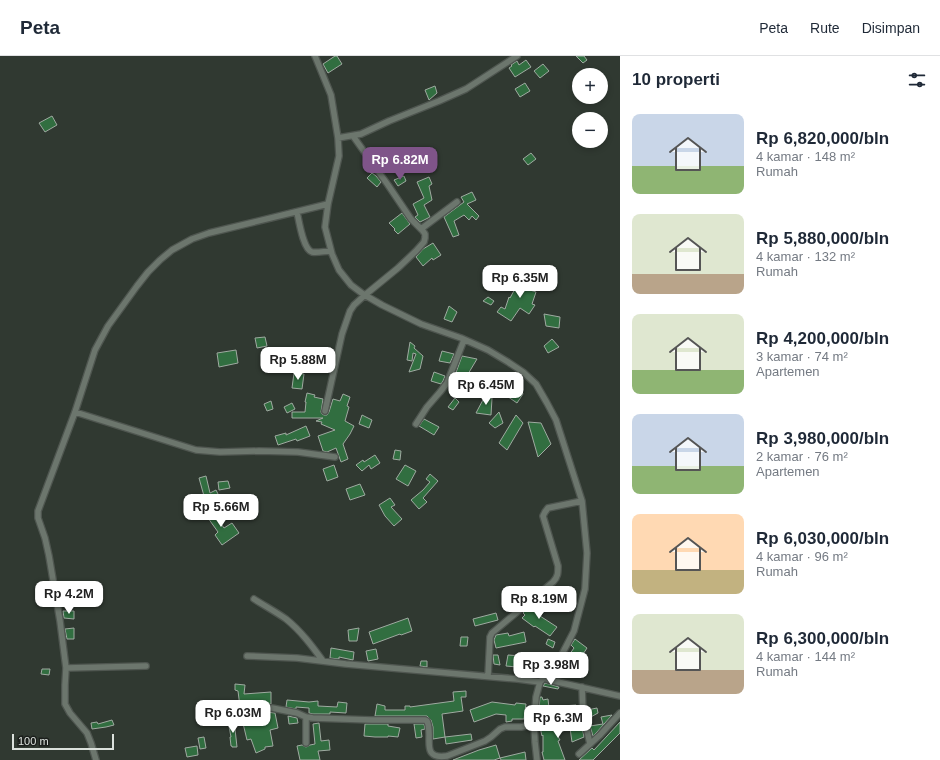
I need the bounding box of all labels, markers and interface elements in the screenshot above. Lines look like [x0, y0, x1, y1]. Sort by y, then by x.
text: Peta [20, 17, 60, 38]
text: Peta [759, 20, 788, 36]
text: Rute [810, 20, 840, 36]
text: Disimpan [862, 20, 920, 36]
map controls [572, 68, 608, 148]
button: + [572, 68, 608, 104]
icon: filters [906, 69, 928, 91]
text: 10 properti [632, 70, 720, 89]
button: − [572, 112, 608, 148]
text: Rp 6,820,000/bln [756, 129, 889, 148]
icon: home [664, 130, 712, 178]
pin: Rp 6.82M [359, 147, 441, 181]
text: 4 kamar · 148 m² [756, 149, 855, 164]
text: Rp 6.82M [371, 152, 429, 167]
text: Rumah [756, 164, 798, 179]
text: Rp 5,880,000/bln [756, 229, 889, 248]
icon: home [664, 230, 712, 278]
text: 4 kamar · 132 m² [756, 249, 855, 264]
text: Rumah [756, 264, 798, 279]
pin: Rp 6.35M [479, 265, 561, 299]
text: Rp 6.35M [491, 270, 549, 285]
text: Rp 4,200,000/bln [756, 329, 889, 348]
icon: home [664, 330, 712, 378]
pin: Rp 5.88M [257, 347, 339, 381]
text: 3 kamar · 74 m² [756, 349, 848, 364]
text: Rp 5.88M [269, 352, 327, 367]
text: Apartemen [756, 364, 820, 379]
pin: Rp 6.45M [445, 372, 527, 406]
text: Rp 6.45M [457, 377, 515, 392]
text: Rp 3,980,000/bln [756, 429, 889, 448]
icon: home [664, 430, 712, 478]
text: 2 kamar · 76 m² [756, 449, 848, 464]
text: Apartemen [756, 464, 820, 479]
pin: Rp 5.66M [180, 494, 262, 528]
text: Rp 5.66M [192, 499, 250, 514]
text: Rp 6,030,000/bln [756, 529, 889, 548]
icon: home [664, 530, 712, 578]
text: 4 kamar · 96 m² [756, 549, 848, 564]
text: Rumah [756, 564, 798, 579]
pin: Rp 4.2M [32, 581, 106, 615]
text: Rp 4.2M [44, 586, 94, 601]
pin: Rp 8.19M [498, 586, 580, 620]
text: Rp 8.19M [510, 591, 568, 606]
text: Rp 6,300,000/bln [756, 629, 889, 648]
icon: home [664, 630, 712, 678]
text: 4 kamar · 144 m² [756, 649, 855, 664]
pin: Rp 3.98M [510, 652, 592, 686]
text: Rp 3.98M [522, 657, 580, 672]
text: Rumah [756, 664, 798, 679]
pin: Rp 6.03M [192, 700, 274, 734]
text: Rp 6.03M [204, 705, 262, 720]
pin: Rp 6.3M [521, 705, 595, 739]
text: Rp 6.3M [533, 710, 583, 725]
scale bar [12, 732, 114, 751]
text: 100 m [18, 735, 49, 747]

